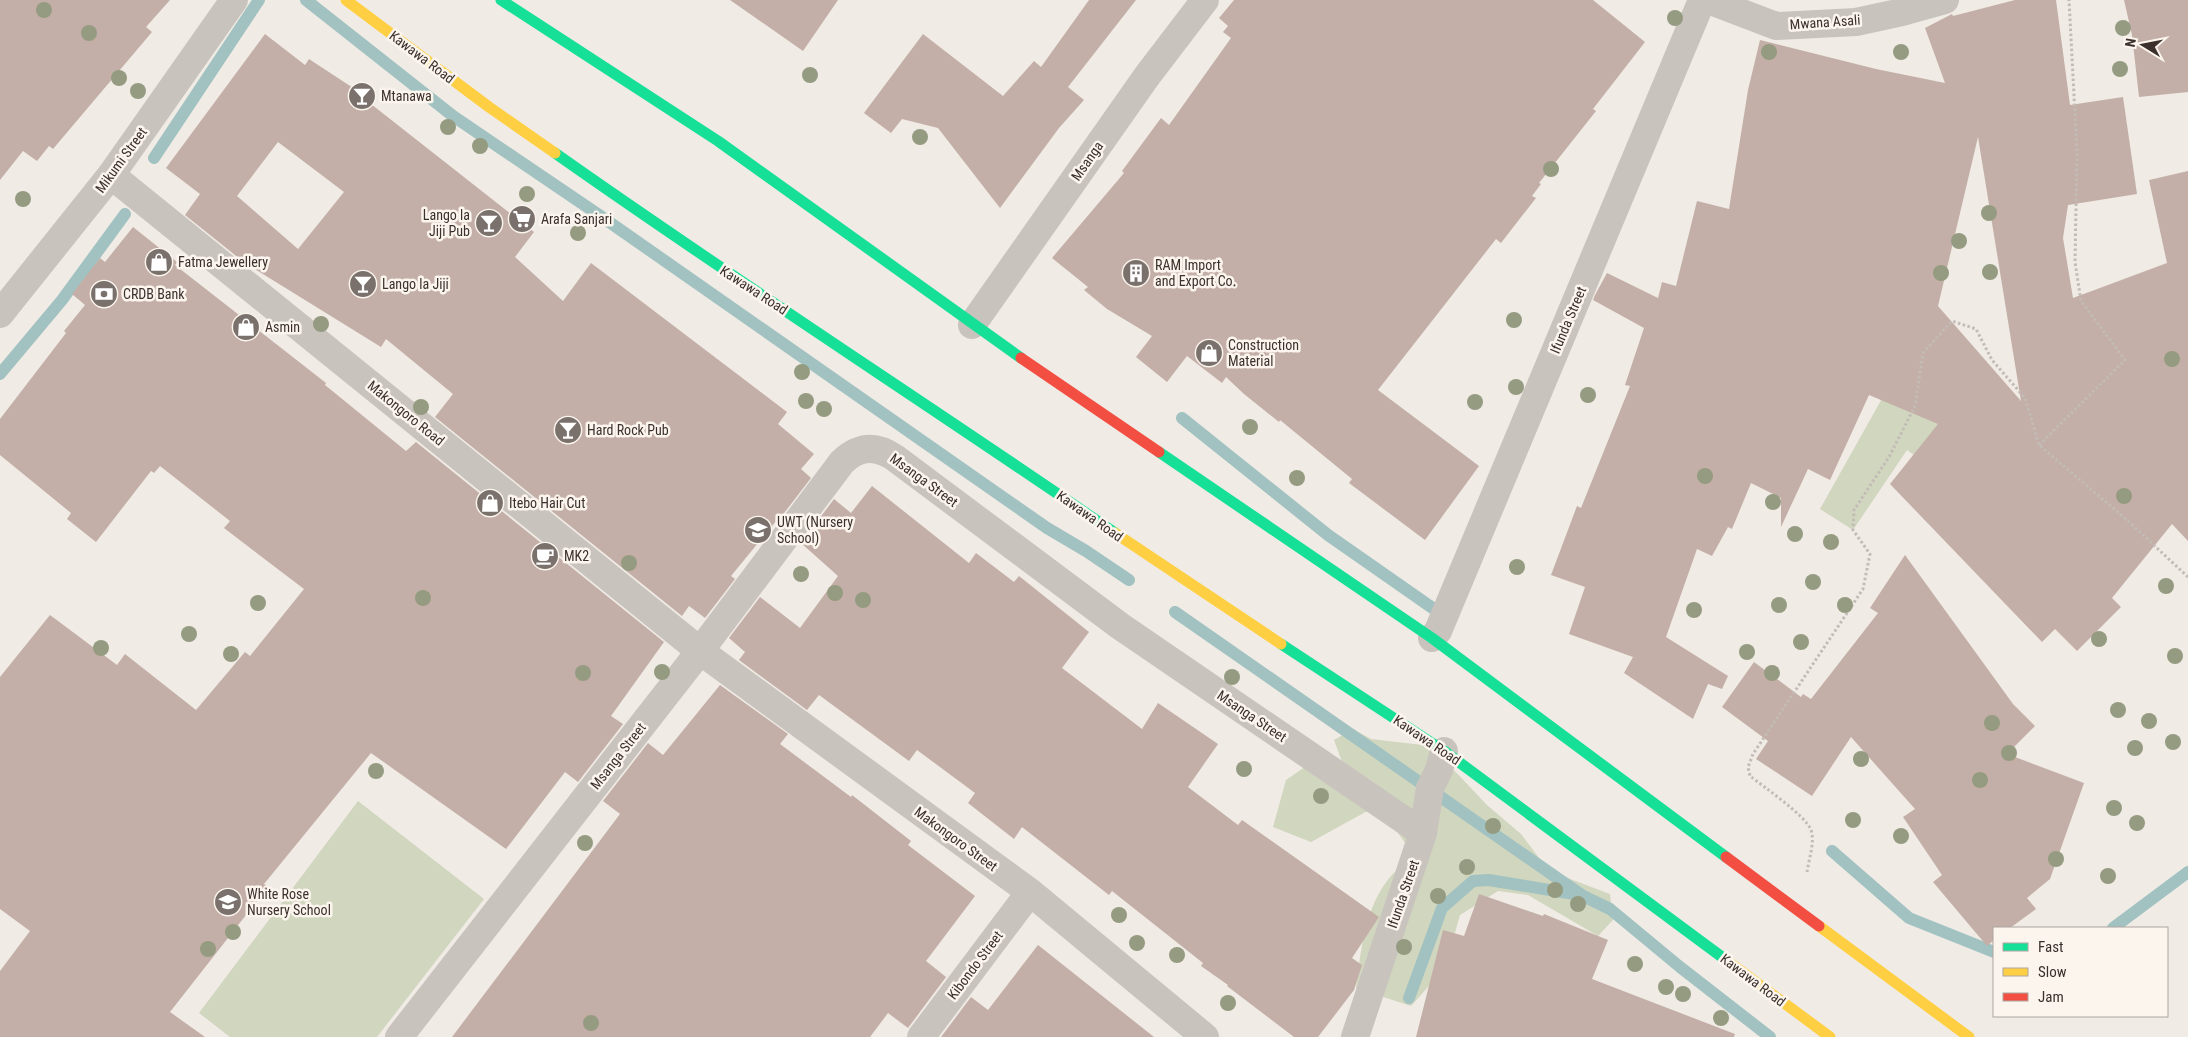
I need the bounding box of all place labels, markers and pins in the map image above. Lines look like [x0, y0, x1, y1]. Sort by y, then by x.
bar icon: Mtanawa [347, 81, 377, 111]
place label: Mtanawa [381, 88, 432, 104]
supermarket icon: Arafa Sanjari [507, 204, 537, 234]
place label: Lango la Jiji Pub [423, 207, 470, 239]
bar icon: Lango la Jiji Pub [474, 208, 504, 238]
place label: Arafa Sanjari [541, 211, 612, 227]
shop icon: Fatma Jewellery [144, 247, 174, 277]
place label: Fatma Jewellery [178, 254, 268, 270]
place label: RAM Import and Export Co. [1155, 257, 1236, 289]
building icon: RAM Import and Export Co. [1121, 258, 1151, 288]
bar icon: Lango la Jiji [348, 269, 378, 299]
place label: Lango la Jiji [382, 276, 449, 292]
bank icon: CRDB Bank [89, 279, 119, 309]
place label: CRDB Bank [123, 286, 185, 302]
shop icon: Asmin [231, 312, 261, 342]
place label: Asmin [265, 319, 300, 335]
place label: Construction Material [1228, 337, 1299, 369]
shop icon: Construction Material [1194, 338, 1224, 368]
bar icon: Hard Rock Pub [553, 415, 583, 445]
place label: Hard Rock Pub [587, 422, 669, 438]
shop icon: Itebo Hair Cut [475, 488, 505, 518]
place label: Itebo Hair Cut [509, 495, 585, 511]
place label: UWT (Nursery School) [777, 514, 853, 547]
school or university icon: UWT (Nursery School) [743, 515, 773, 545]
cafe icon: MK2 [530, 541, 560, 571]
place label: MK2 [564, 548, 589, 564]
place label: White Rose Nursery School [247, 886, 331, 918]
school or university icon: White Rose Nursery School [213, 887, 243, 917]

